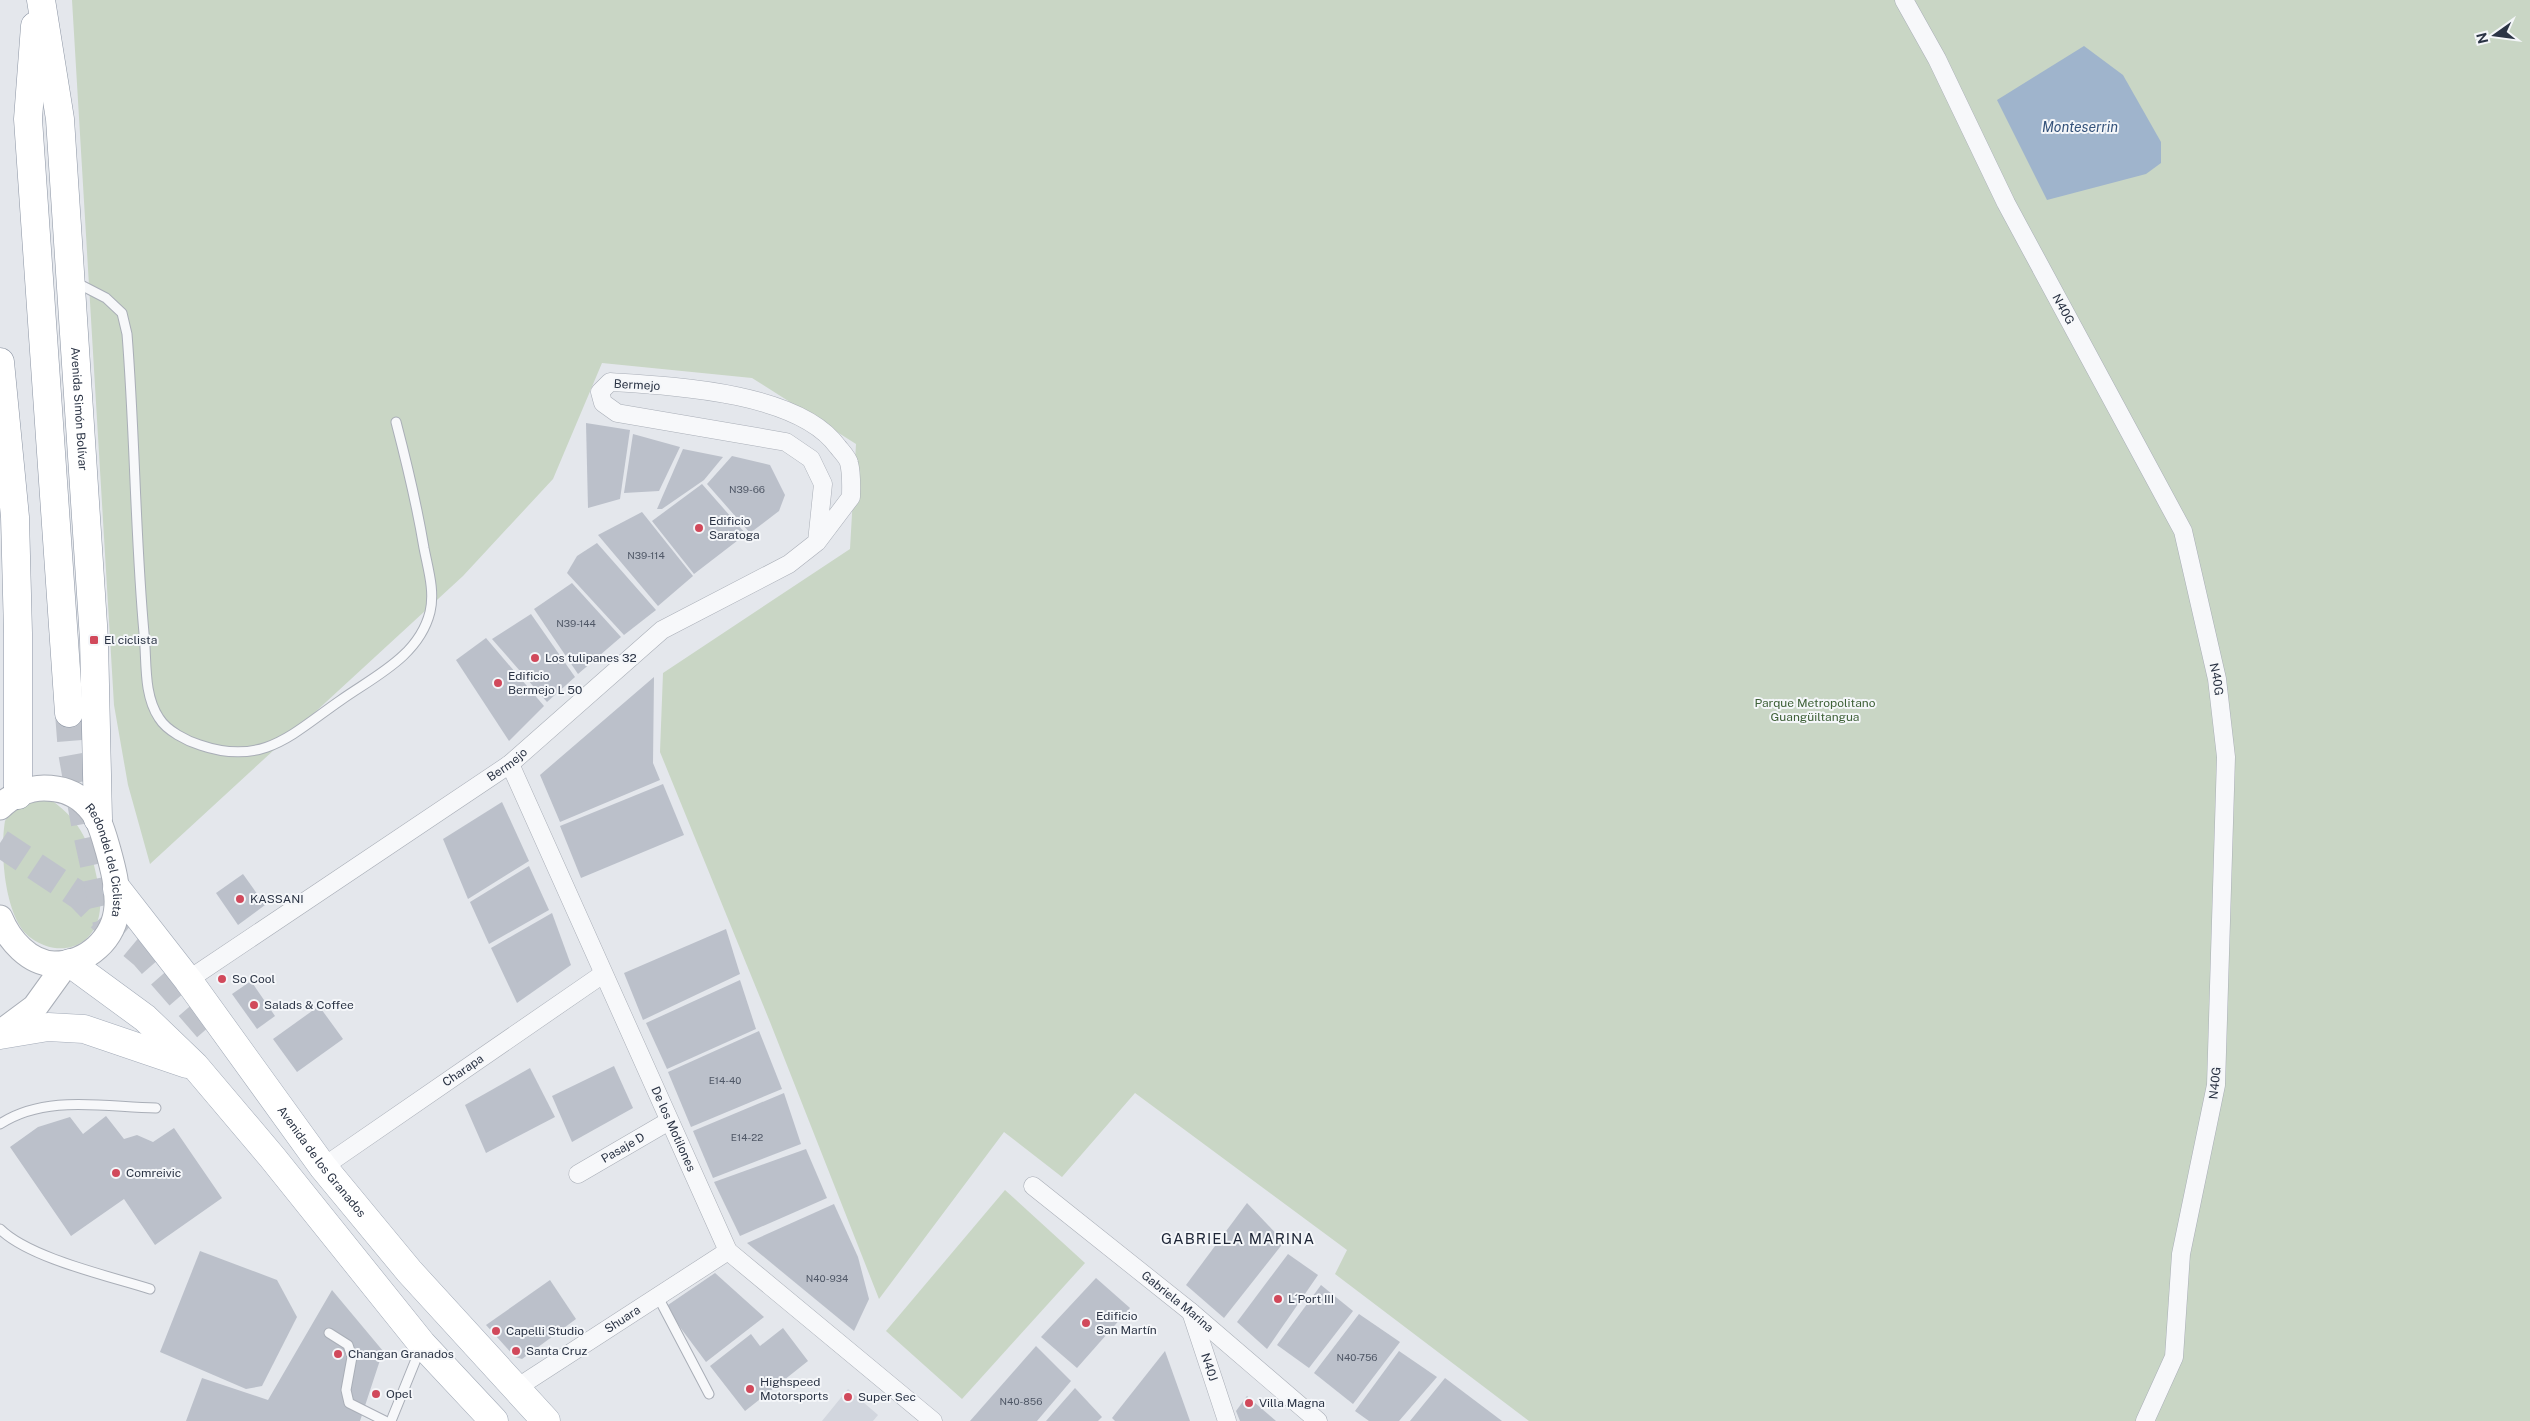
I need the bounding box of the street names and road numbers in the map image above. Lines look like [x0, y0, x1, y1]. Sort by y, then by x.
street label: N40G [2049, 291, 2077, 327]
street label: Avenida Simón Bolívar [68, 347, 90, 471]
street label: Bermejo [613, 377, 661, 393]
street label: N40G [2207, 662, 2226, 696]
street label: Bermejo [484, 745, 530, 784]
street label: Redondel del Ciclista [82, 801, 124, 918]
street label: Charapa [440, 1052, 486, 1090]
street label: N40G [2206, 1066, 2224, 1100]
street label: De los Motilones [648, 1084, 699, 1174]
street label: Avenida de los Granados [274, 1104, 369, 1220]
street label: Pasaje D [599, 1130, 647, 1166]
street label: Gabriela Marina [1139, 1268, 1216, 1335]
street label: Shuara [602, 1303, 643, 1336]
street label: N40J [1198, 1351, 1220, 1383]

